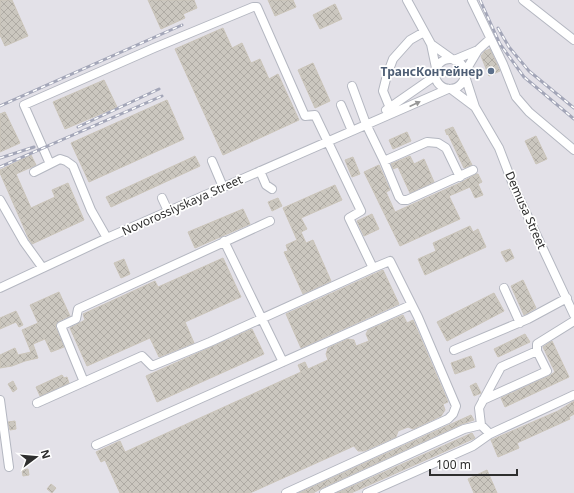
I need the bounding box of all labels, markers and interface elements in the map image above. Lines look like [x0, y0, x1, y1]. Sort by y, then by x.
place label: ТрансКонтейнер [381, 63, 483, 80]
marker: ТрансКонтейнер [486, 66, 496, 76]
one-way arrow [409, 101, 421, 107]
street label: Demusa Street [501, 169, 551, 252]
street label: Novorossiyskaya Street [119, 170, 246, 239]
north arrow [16, 437, 56, 477]
text: N [38, 448, 55, 460]
scale bar [430, 451, 517, 477]
text: 100 m [436, 456, 471, 473]

